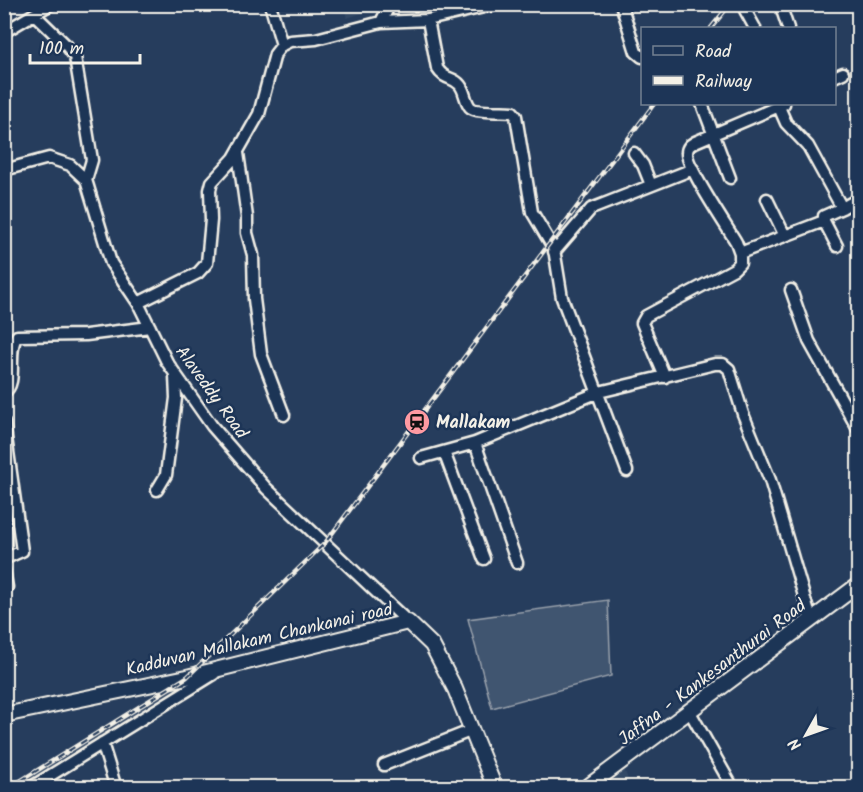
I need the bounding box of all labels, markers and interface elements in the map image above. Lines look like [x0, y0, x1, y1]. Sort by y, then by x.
scale bar [30, 27, 140, 65]
legend [641, 27, 836, 105]
text: 100 m [39, 35, 84, 64]
text: Road [695, 38, 732, 67]
text: Railway [695, 68, 752, 97]
street label: Alaveddy Road [167, 340, 255, 446]
station icon: Mallakam [402, 407, 432, 437]
place label: Mallakam [436, 409, 511, 438]
street label: Jaffna - Kankesanthurai Road [613, 592, 814, 754]
street label: Kadduvan Mallakam Chankanai road [123, 595, 397, 685]
north arrow [776, 705, 836, 765]
text: N [783, 732, 808, 756]

